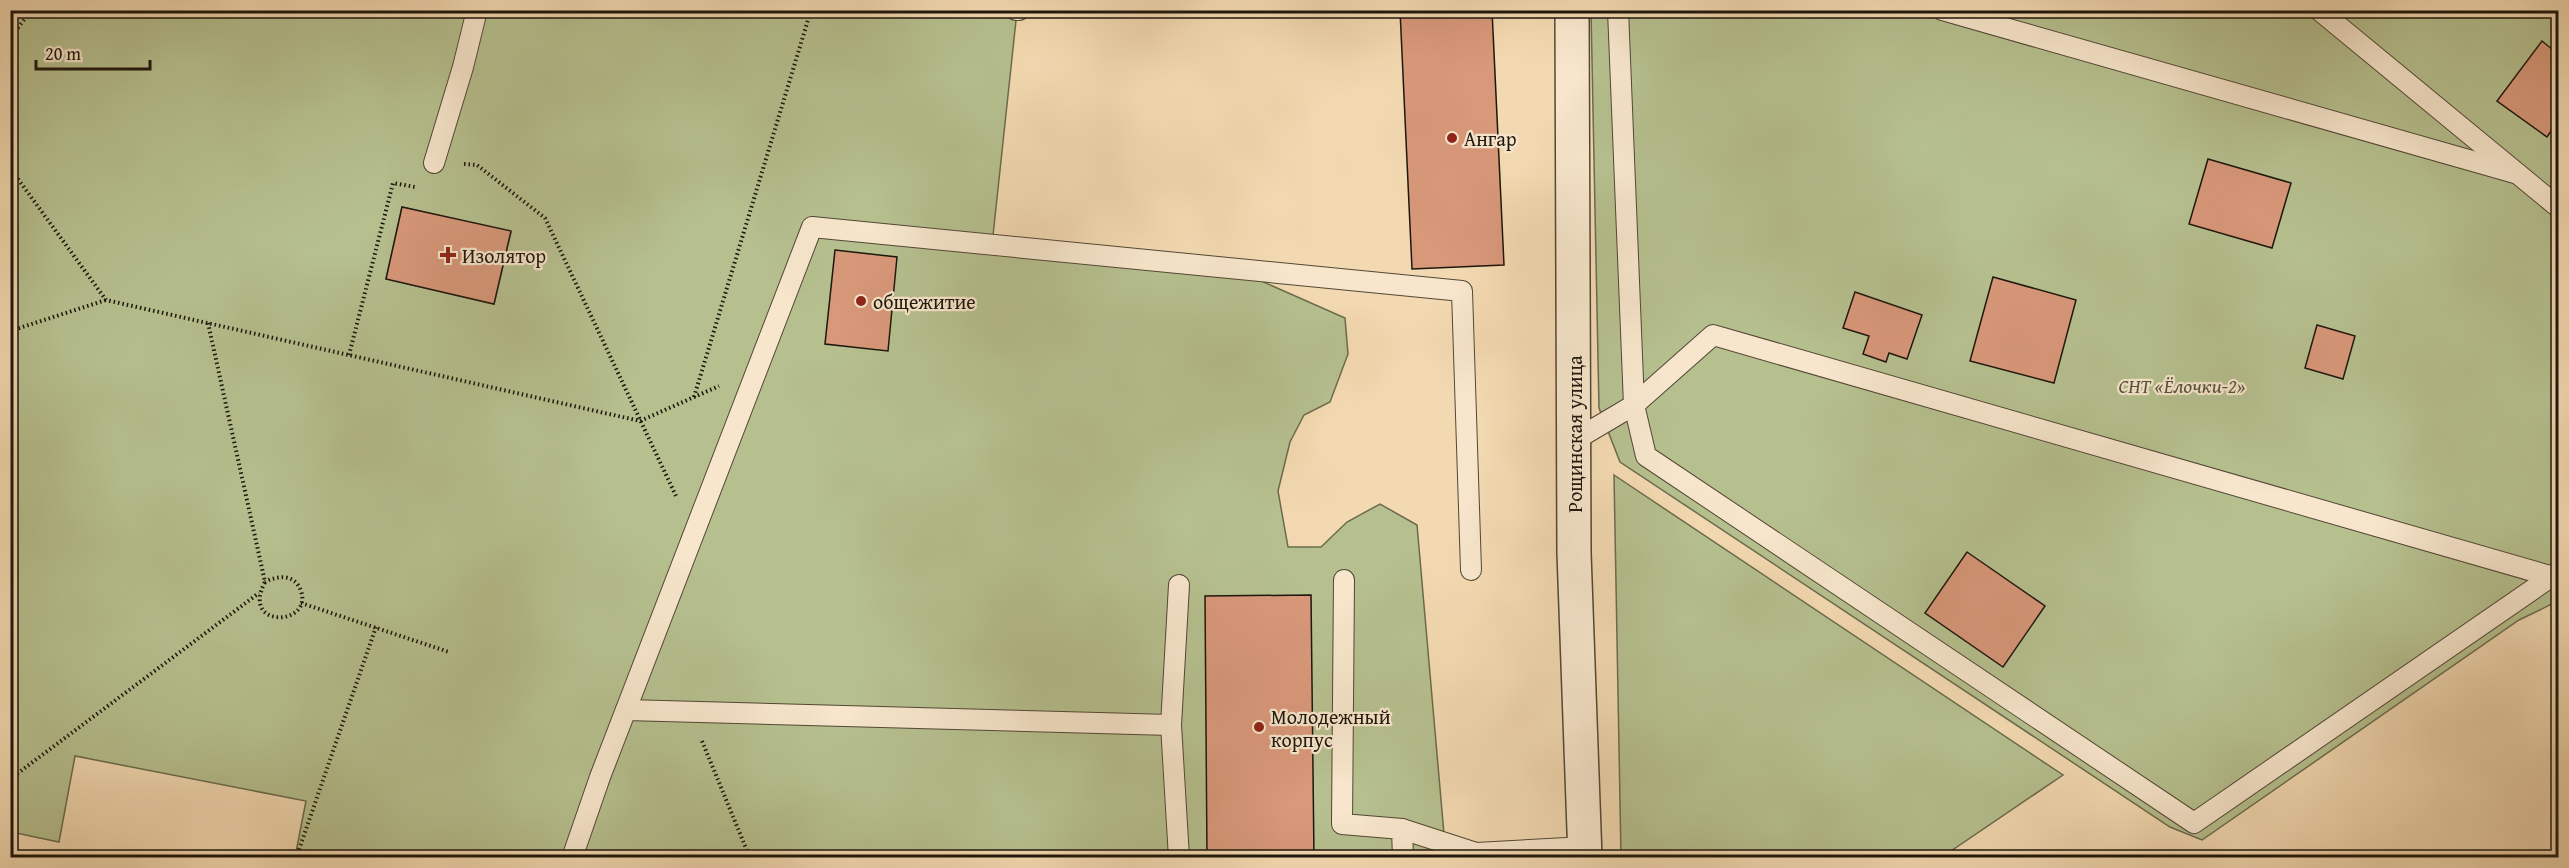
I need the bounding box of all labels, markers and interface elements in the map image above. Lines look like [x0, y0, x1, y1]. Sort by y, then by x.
scale bar [36, 33, 150, 71]
text: 20 m [45, 40, 81, 67]
place label: Ангар [1464, 124, 1517, 153]
marker: Ангар [1445, 131, 1459, 145]
place label: Изолятор [462, 241, 546, 270]
marker: Изолятор [439, 246, 457, 264]
place label: общежитие [873, 287, 976, 316]
marker: общежитие [854, 294, 868, 308]
street label: Рощинская улица [1560, 355, 1589, 513]
park label: СНТ «Ёлочки-2» [2118, 371, 2246, 400]
place label: Молодежный корпус [1271, 702, 1391, 754]
marker: Молодежный корпус [1252, 720, 1266, 734]

